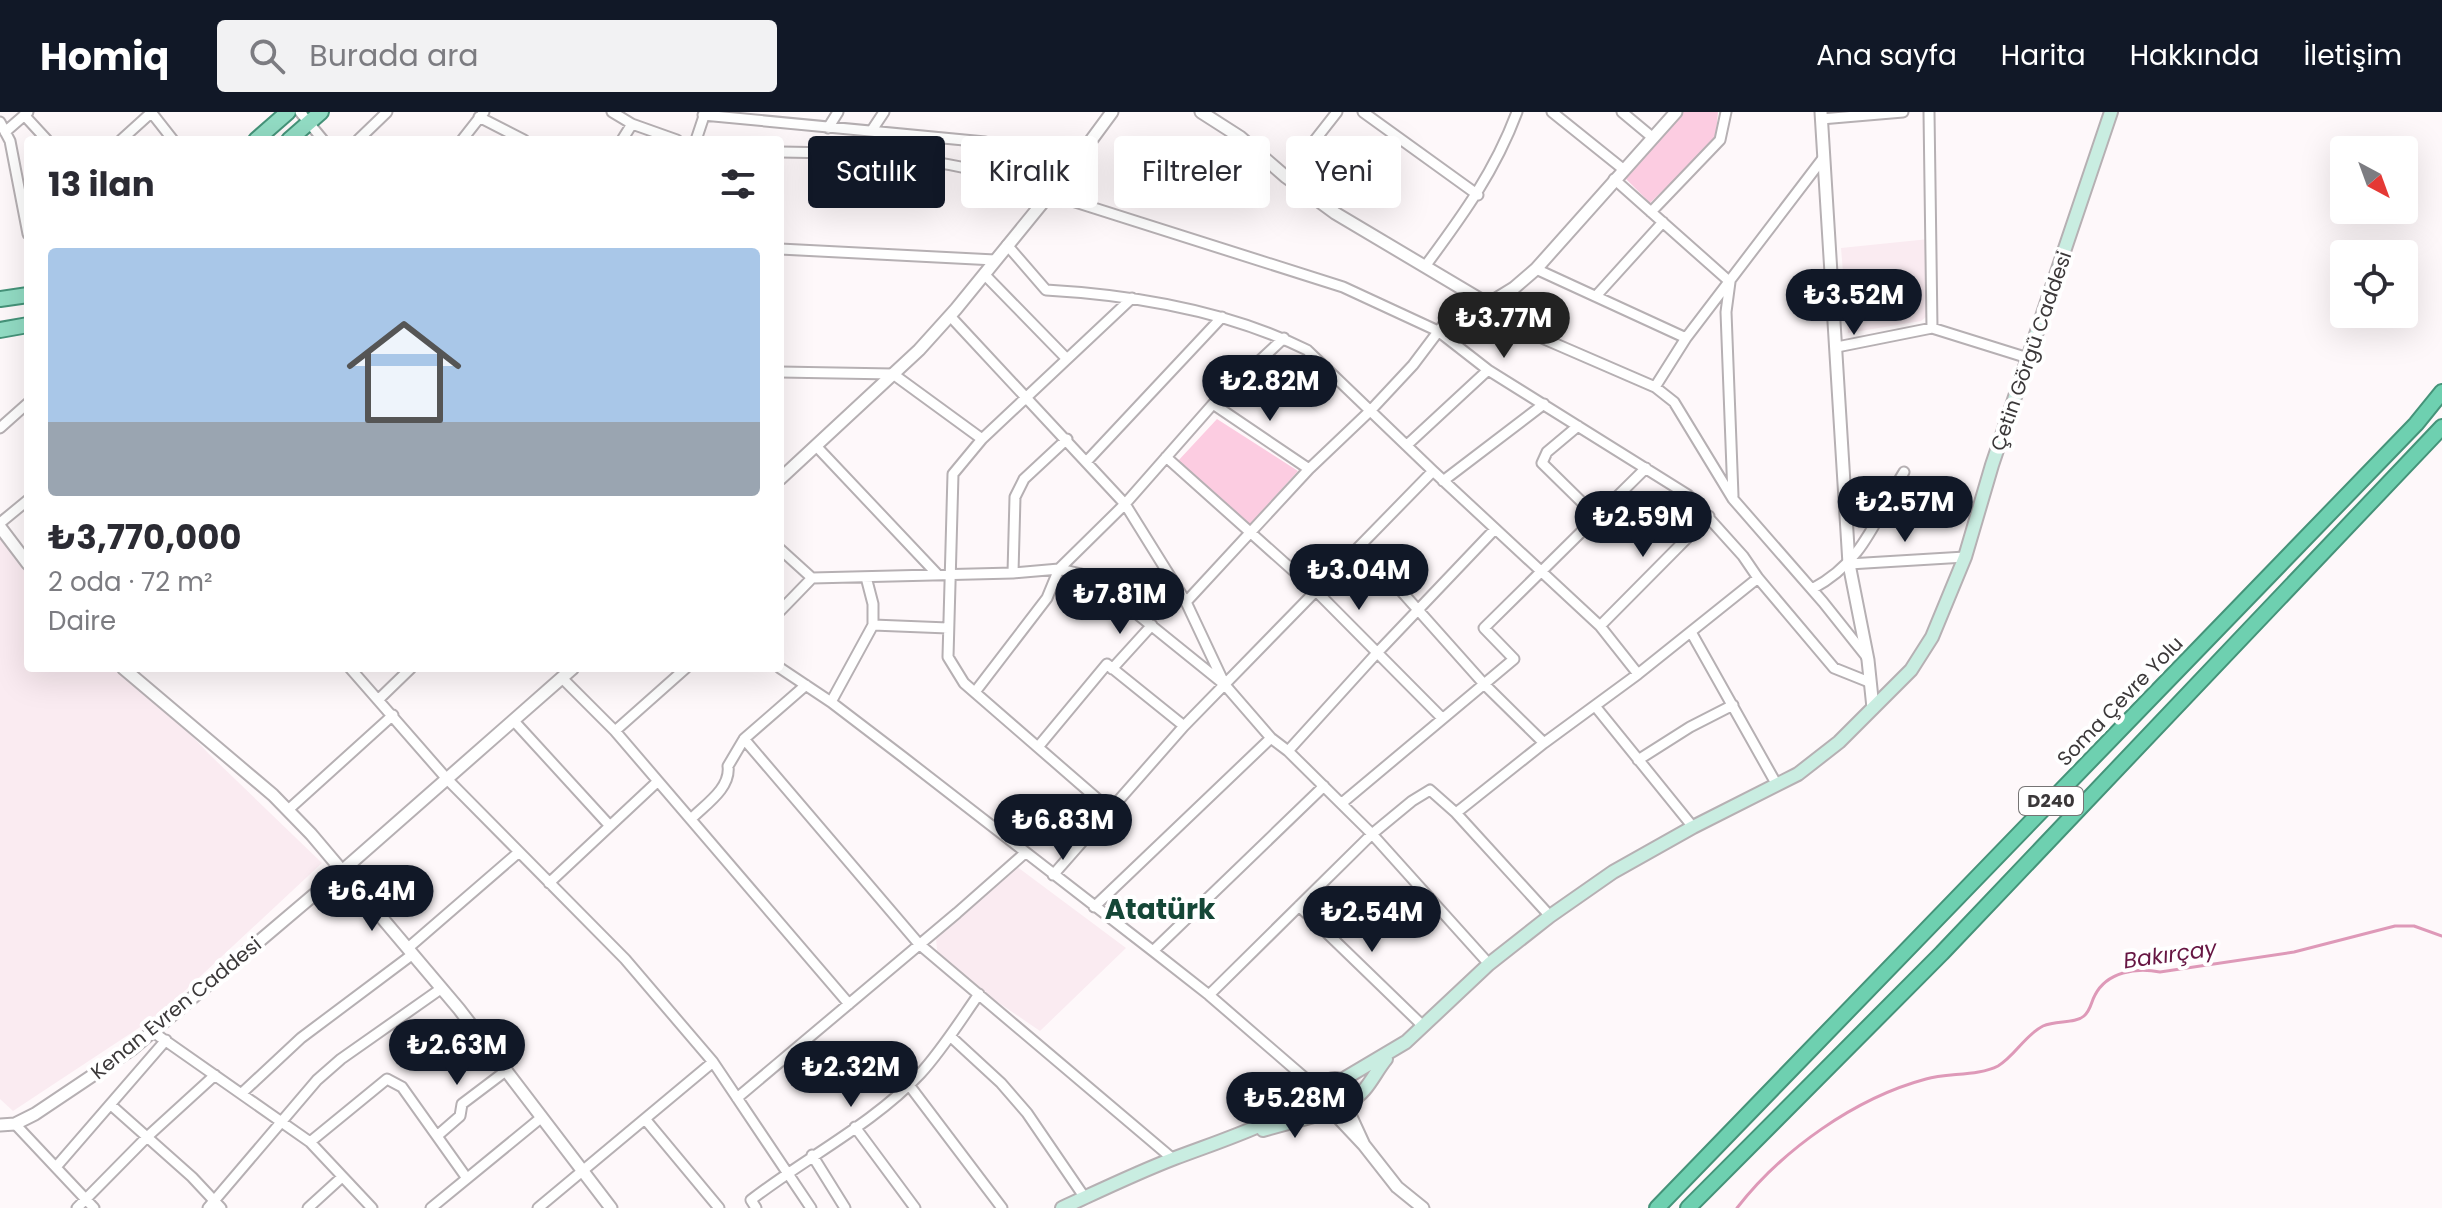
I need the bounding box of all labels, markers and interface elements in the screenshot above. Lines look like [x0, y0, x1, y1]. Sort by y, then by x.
search box [217, 20, 777, 92]
text: Homiq [40, 30, 169, 83]
icon: search [245, 34, 289, 78]
text: Burada ara [309, 34, 479, 77]
text: Ana sayfa [1816, 36, 1957, 75]
text: Harita [2001, 36, 2086, 75]
text: Hakkında [2130, 36, 2259, 75]
text: İletişim [2303, 36, 2402, 75]
chip: Satılık [808, 136, 945, 208]
chip: Kiralık [961, 136, 1098, 208]
chip: Filtreler [1114, 136, 1270, 208]
chip: Yeni [1286, 136, 1401, 208]
north arrow [2330, 136, 2418, 224]
map controls [2330, 136, 2418, 328]
text: 13 ilan [48, 160, 155, 208]
icon: filters [716, 162, 760, 206]
button: locate [2330, 240, 2418, 328]
street label: Çetin Görgü Caddesi [1984, 247, 2078, 455]
pin: ₺3.52M [1789, 269, 1919, 337]
text: ₺3.52M [1804, 277, 1904, 313]
pin: ₺3.77M [1439, 292, 1569, 360]
icon: home [332, 300, 476, 444]
text: ₺3.77M [1456, 300, 1552, 336]
pin: ₺2.82M [1205, 355, 1335, 423]
text: ₺2.82M [1220, 363, 1320, 399]
pin: ₺2.57M [1840, 476, 1970, 544]
text: ₺2.57M [1856, 484, 1954, 520]
pin: ₺2.59M [1578, 491, 1708, 559]
text: ₺2.59M [1593, 499, 1693, 535]
text: ₺3,770,000 [48, 513, 242, 561]
pin: ₺3.04M [1294, 544, 1424, 612]
text: ₺3.04M [1307, 552, 1411, 588]
text: 2 oda · 72 m² [48, 564, 213, 600]
pin: ₺7.81M [1055, 568, 1185, 636]
text: ₺7.81M [1073, 576, 1167, 612]
text: Daire [48, 603, 116, 639]
street label: Soma Çevre Yolu [2051, 630, 2189, 772]
road number: D240 [2019, 787, 2083, 815]
pin: ₺6.83M [998, 794, 1128, 862]
text: ₺6.83M [1012, 802, 1114, 838]
pin: ₺6.4M [316, 865, 428, 933]
text: ₺6.4M [328, 873, 416, 909]
pin: ₺2.54M [1307, 886, 1437, 954]
district label: Atatürk [1105, 890, 1216, 929]
text: ₺2.54M [1321, 894, 1423, 930]
street label: Kenan Evren Caddesi [85, 930, 267, 1086]
water label: Bakırçay [2121, 932, 2220, 976]
pin: ₺2.63M [392, 1019, 522, 1087]
text: ₺2.63M [407, 1027, 507, 1063]
pin: ₺2.32M [786, 1041, 916, 1109]
text: ₺2.32M [802, 1049, 900, 1085]
pin: ₺5.28M [1230, 1072, 1360, 1140]
text: ₺5.28M [1244, 1080, 1346, 1116]

